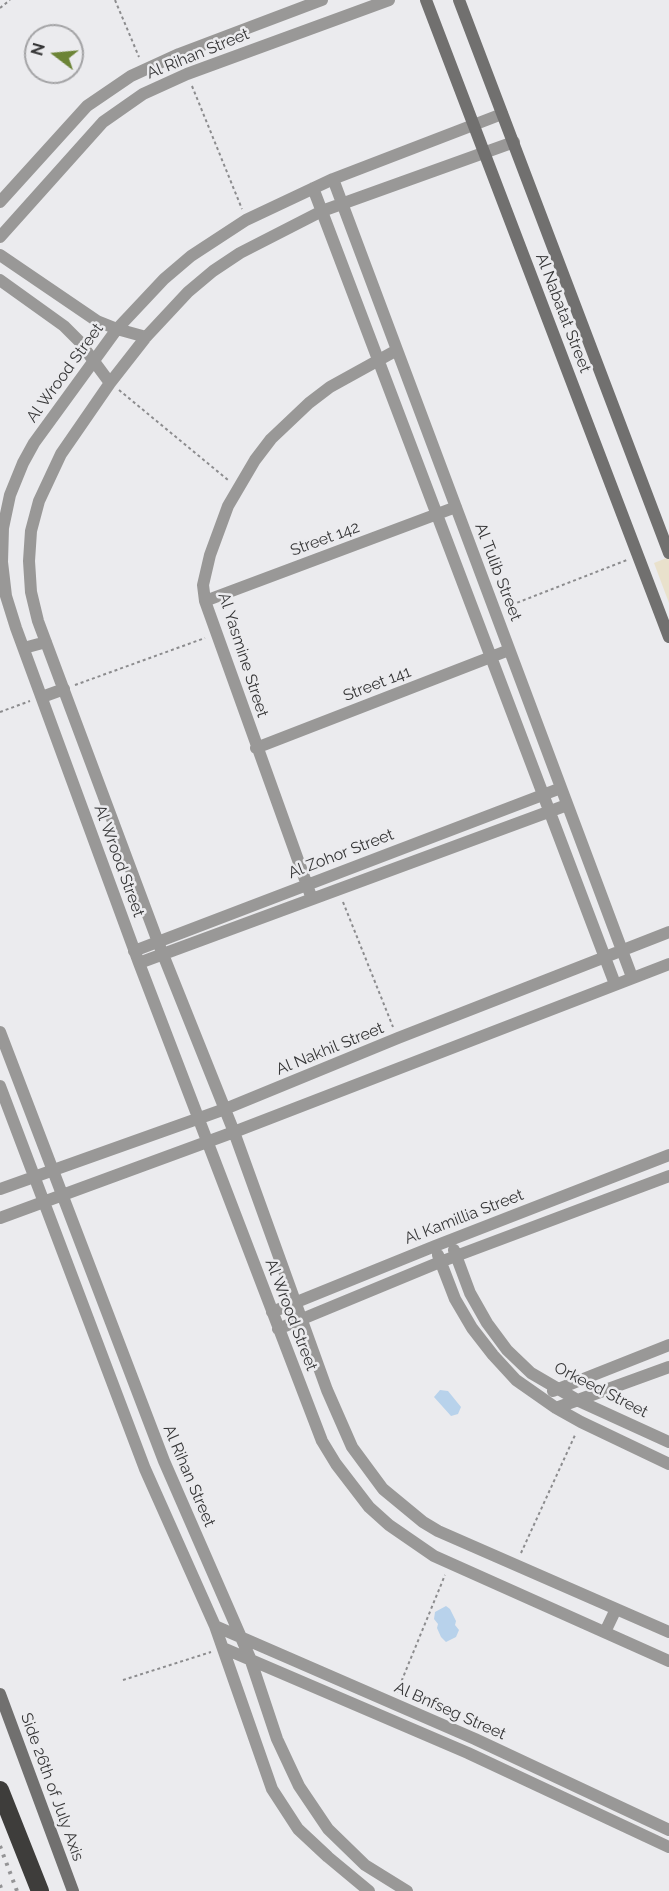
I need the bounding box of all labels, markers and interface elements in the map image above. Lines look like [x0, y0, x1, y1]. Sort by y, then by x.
north arrow [24, 24, 84, 84]
street label: Al Rihan Street [144, 25, 252, 83]
text: N [27, 41, 49, 58]
street label: Al Nabatat Street [531, 250, 595, 376]
street label: Al Wrood Street [23, 320, 107, 426]
street label: Street 142 [288, 518, 362, 560]
street label: Al Tulib Street [471, 520, 525, 624]
street label: Al Yasmine Street [214, 590, 272, 720]
street label: Street 141 [340, 662, 414, 706]
street label: Al Wrood Street [90, 802, 148, 920]
street label: Al Zohor Street [286, 825, 396, 883]
street label: Al Nakhil Street [273, 1019, 387, 1079]
street label: Al Kamillia Street [402, 1185, 526, 1249]
street label: Al Wrood Street [261, 1256, 321, 1374]
street label: Orkeed Street [551, 1358, 651, 1422]
street label: Al Rihan Street [159, 1422, 219, 1530]
street label: Al Bnfseg Street [391, 1678, 509, 1744]
street label: Side 26th of July Axis [16, 1710, 88, 1864]

